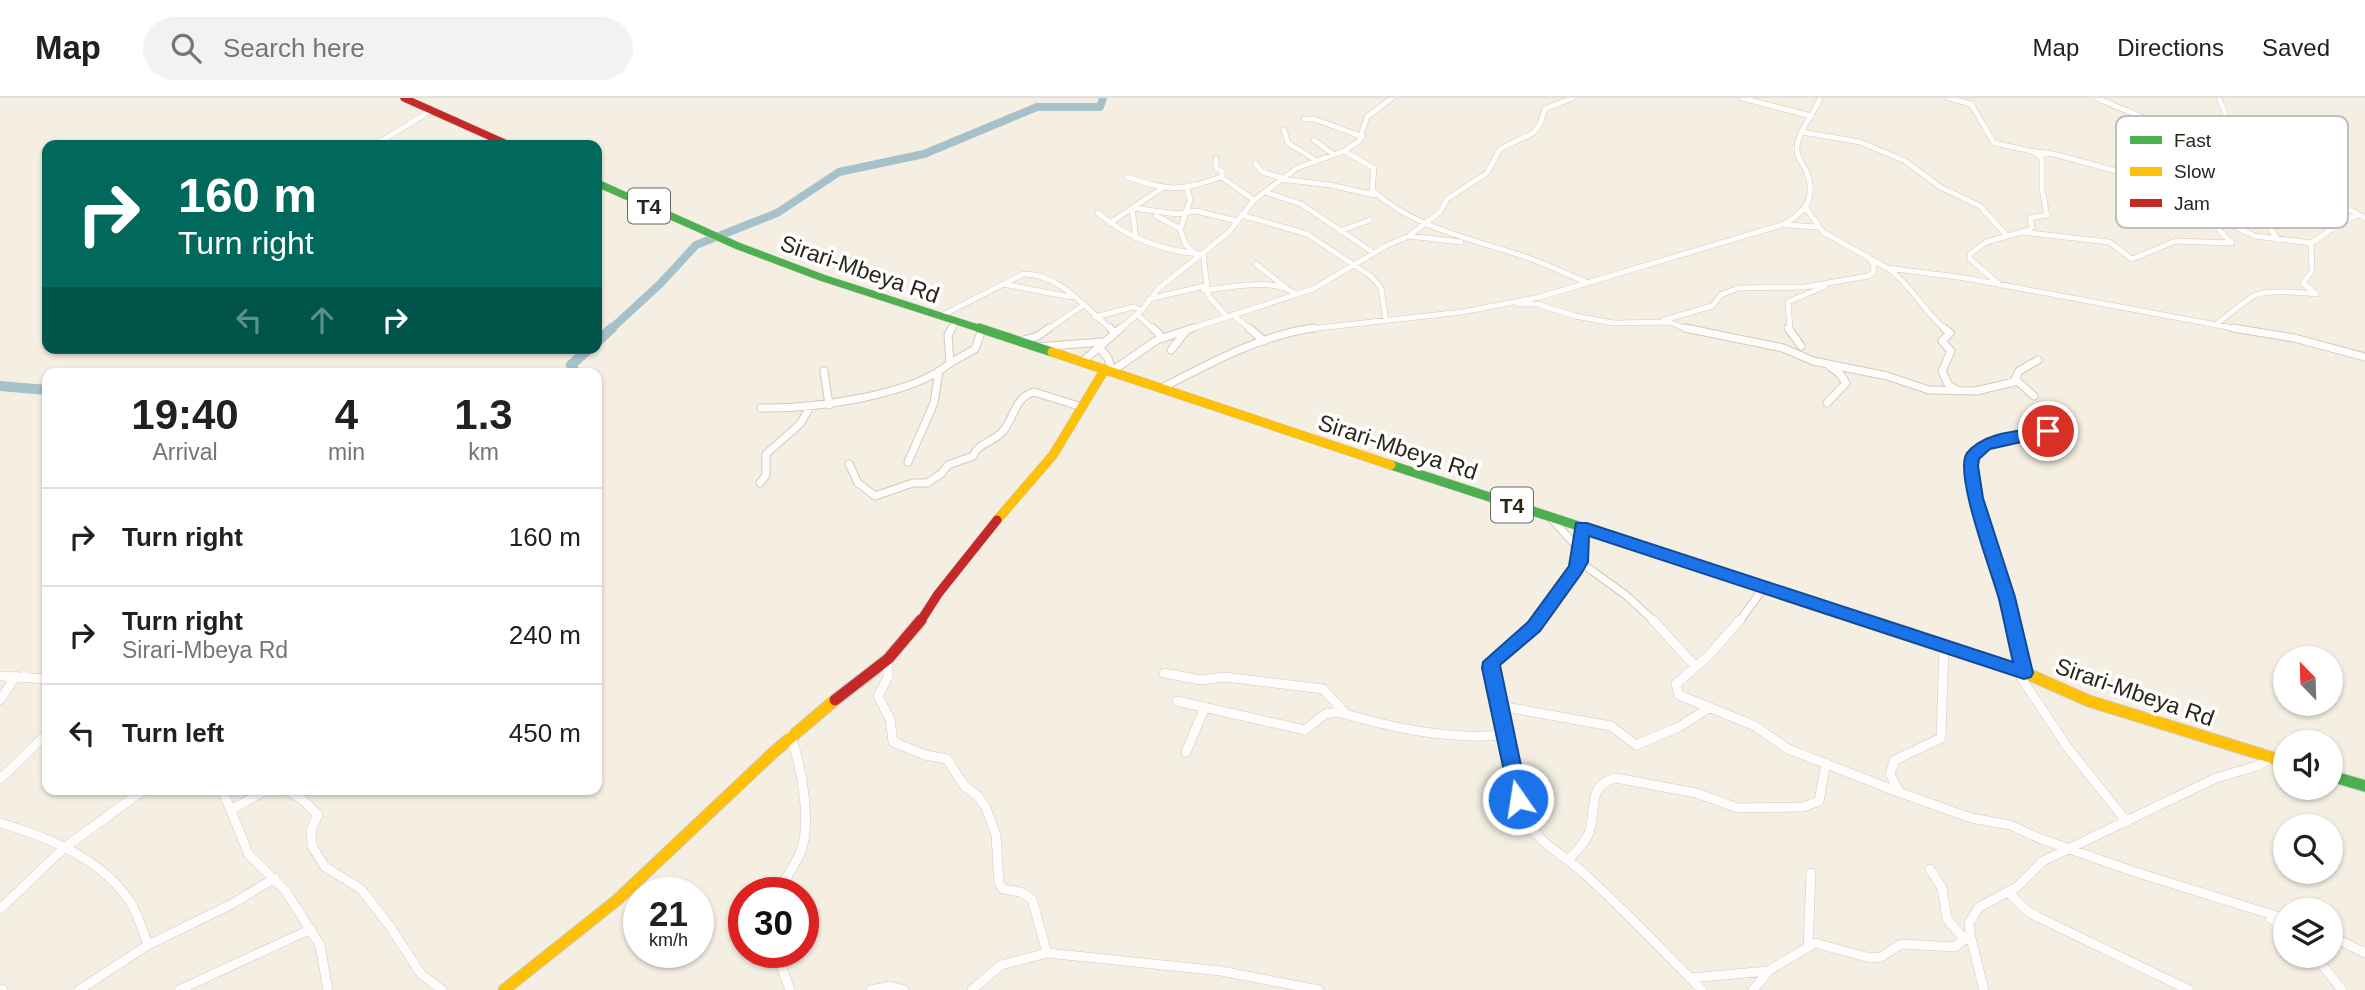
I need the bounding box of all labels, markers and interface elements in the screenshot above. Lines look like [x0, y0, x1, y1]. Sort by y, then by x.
search box [143, 17, 633, 80]
text: Map [35, 29, 101, 66]
icon: search [167, 29, 205, 67]
text: Search here [223, 33, 365, 63]
text: Map [2033, 34, 2079, 61]
text: Directions [2117, 34, 2224, 61]
text: Saved [2262, 34, 2330, 61]
legend [2116, 116, 2348, 228]
text: Fast [2174, 130, 2212, 151]
text: Slow [2174, 161, 2215, 182]
icon: right [63, 168, 154, 259]
text: 160 m [178, 168, 317, 222]
road number: T4 [628, 188, 670, 224]
text: Jam [2174, 193, 2210, 214]
text: Turn right [178, 225, 314, 261]
street label: Sirari-Mbeya Rd [777, 230, 943, 308]
icon: left [230, 301, 268, 339]
icon: ahead [303, 301, 341, 339]
icon: right [376, 301, 414, 339]
text: 19:40 [131, 391, 239, 438]
text: 4 [335, 391, 358, 438]
text: 1.3 [454, 391, 513, 438]
pin [2018, 401, 2078, 461]
street label: Sirari-Mbeya Rd [1315, 409, 1481, 485]
icon: arrive [2029, 412, 2067, 450]
text: Arrival [152, 439, 218, 465]
text: min [328, 439, 365, 465]
text: km [468, 439, 499, 465]
road number: T4 [1491, 488, 1533, 522]
icon: right [63, 518, 101, 556]
text: Turn right [122, 522, 243, 552]
text: 160 m [509, 522, 581, 552]
text: Turn right [122, 606, 243, 636]
icon: right [63, 616, 101, 654]
text: 240 m [509, 620, 581, 650]
text: Sirari-Mbeya Rd [122, 637, 288, 663]
north arrow [2273, 646, 2343, 716]
map controls [2273, 646, 2343, 968]
street label: Sirari-Mbeya Rd [2052, 653, 2218, 731]
icon: left [63, 714, 101, 752]
text: Turn left [122, 718, 224, 748]
text: 450 m [509, 718, 581, 748]
button: sound [2273, 730, 2343, 800]
position arrow [1481, 762, 1555, 836]
button: search [2273, 814, 2343, 884]
speed limit sign: 30 [728, 877, 819, 968]
text: 21 [649, 894, 688, 933]
button: layers [2273, 898, 2343, 968]
text: km/h [649, 930, 688, 950]

